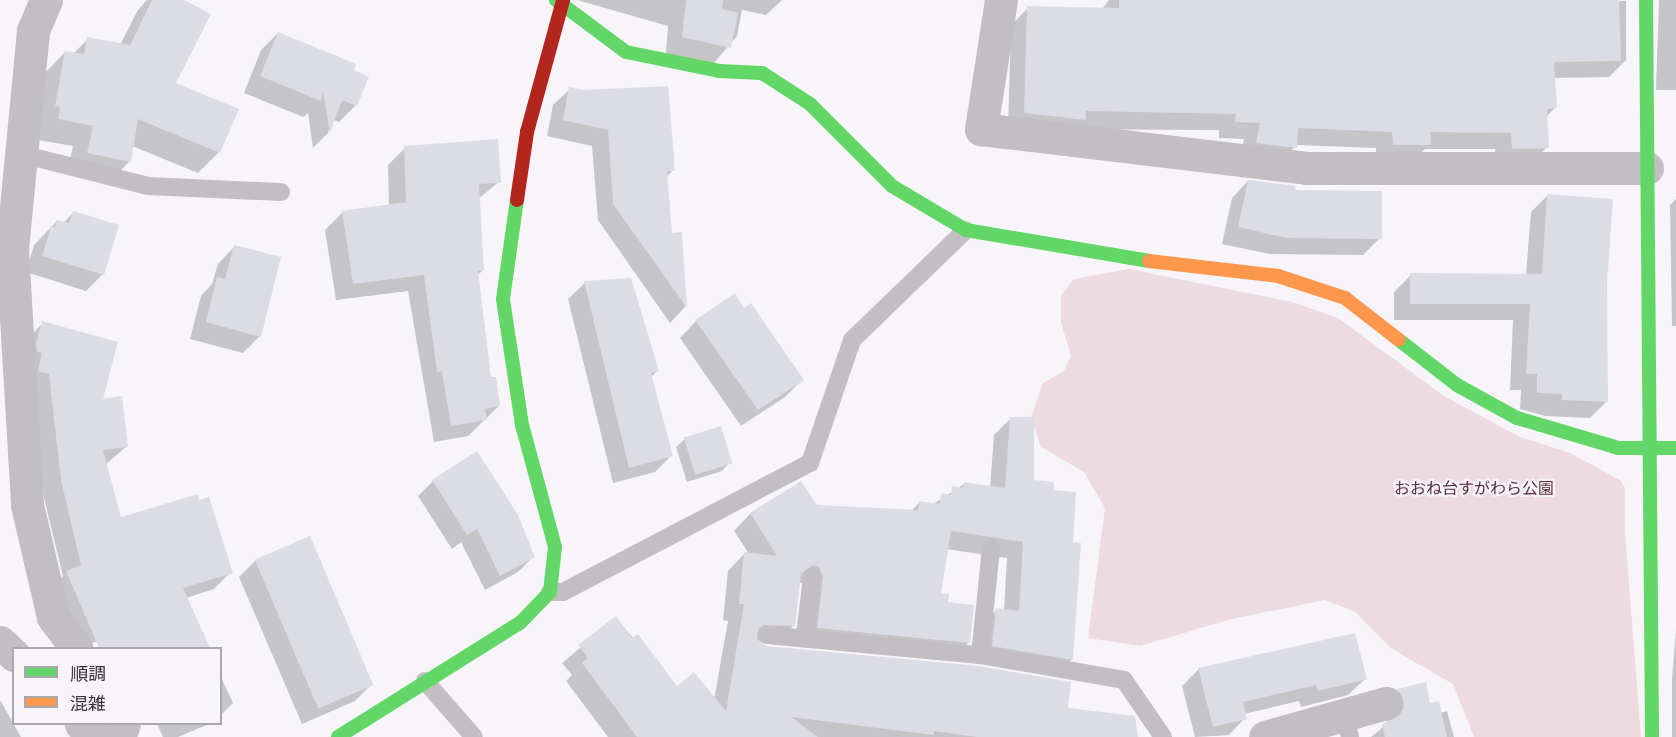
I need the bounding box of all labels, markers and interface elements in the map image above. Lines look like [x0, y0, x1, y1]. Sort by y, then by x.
park label: おおね台すがわら公園 [1394, 479, 1554, 499]
legend [12, 647, 222, 725]
text: 順調 [70, 663, 106, 685]
text: 混雑 [70, 693, 106, 715]

